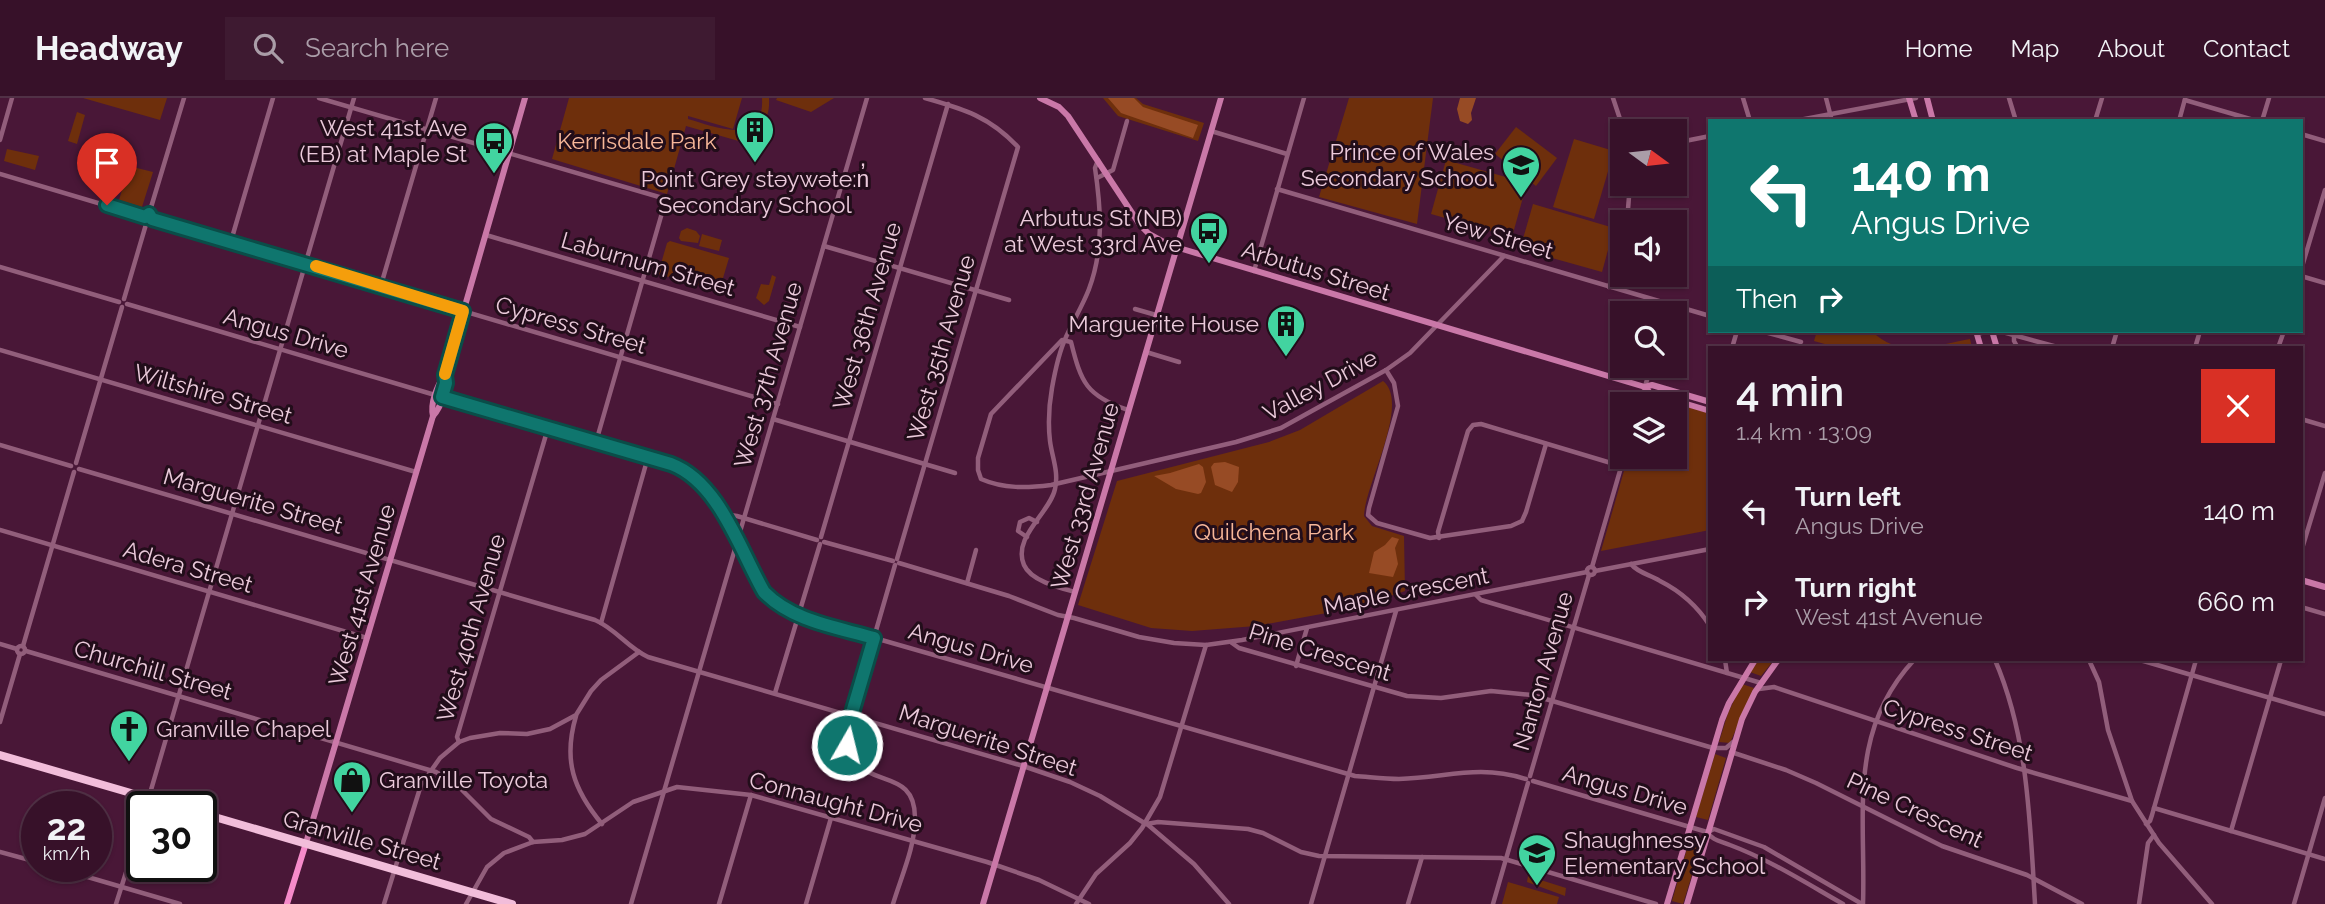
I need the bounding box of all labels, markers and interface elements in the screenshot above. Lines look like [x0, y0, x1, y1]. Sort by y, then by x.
search box [225, 17, 715, 80]
text: Headway [35, 29, 183, 68]
icon: search [249, 29, 287, 67]
text: Search here [305, 33, 449, 63]
text: Home [1905, 34, 1973, 63]
text: Map [2011, 34, 2059, 63]
text: About [2097, 34, 2165, 63]
text: Contact [2203, 34, 2290, 63]
building icon: Point Grey stəywəte:n̓ Secondary School [734, 109, 776, 164]
place label: West 41st Ave (EB) at Maple St [300, 114, 467, 167]
north arrow [1610, 119, 1687, 196]
map controls [1610, 119, 1687, 469]
bus stop icon: West 41st Ave (EB) at Maple St [473, 120, 515, 175]
park label: Kerrisdale Park [557, 127, 717, 154]
pin [77, 133, 137, 205]
place label: Prince of Wales Secondary School [1301, 138, 1495, 191]
icon: arrive [88, 144, 126, 182]
school or university icon: Prince of Wales Secondary School [1500, 144, 1542, 199]
text: 140 m [1851, 145, 1991, 202]
icon: left [1736, 147, 1827, 238]
place label: Point Grey stəywəte:n̓ Secondary School [641, 163, 869, 218]
place label: Arbutus St (NB) at West 33rd Ave [1004, 204, 1182, 257]
text: Angus Drive [1851, 204, 2030, 241]
street label: Yew Street [1440, 207, 1557, 264]
bus stop icon: Arbutus St (NB) at West 33rd Ave [1188, 210, 1230, 265]
button: sound [1610, 210, 1687, 287]
street label: West 36th Avenue [827, 219, 906, 413]
street label: Laburnum Street [558, 226, 739, 301]
street label: Arbutus Street [1239, 235, 1394, 306]
street label: West 35th Avenue [901, 252, 980, 444]
street label: West 37th Avenue [728, 279, 807, 471]
icon: right [1811, 280, 1849, 318]
text: Then [1736, 284, 1797, 314]
street label: Cypress Street [493, 290, 650, 359]
button: search [1610, 301, 1687, 378]
street label: Angus Drive [221, 302, 352, 363]
building icon: Marguerite House [1265, 303, 1307, 358]
place label: Marguerite House [1069, 310, 1259, 337]
street label: Valley Drive [1258, 343, 1381, 426]
street label: Wiltshire Street [131, 358, 296, 429]
text: 4 min [1736, 367, 1844, 416]
button: close [2201, 369, 2275, 443]
button: layers [1610, 392, 1687, 469]
street label: West 33rd Avenue [1045, 399, 1124, 592]
text: 1.4 km · 13:09 [1736, 418, 1872, 445]
street label: Marguerite Street [160, 462, 346, 539]
text: Turn left [1795, 482, 1901, 512]
icon: left [1736, 492, 1774, 530]
text: 140 m [2203, 496, 2275, 526]
street label: West 41st Avenue [323, 501, 400, 689]
text: Angus Drive [1795, 512, 1924, 539]
park label: Quilchena Park [1194, 518, 1354, 545]
street label: West 40th Avenue [431, 531, 510, 725]
street label: Adera Street [120, 535, 256, 598]
street label: Maple Crescent [1321, 561, 1491, 620]
text: Turn right [1795, 573, 1916, 603]
icon: right [1736, 583, 1774, 621]
text: 660 m [2197, 587, 2275, 617]
street label: Nanton Avenue [1507, 588, 1578, 753]
text: West 41st Avenue [1795, 603, 1983, 630]
street label: Angus Drive [906, 617, 1037, 678]
street label: Pine Crescent [1246, 617, 1395, 686]
street label: Churchill Street [71, 634, 236, 705]
street label: Cypress Street [1880, 693, 2037, 766]
street label: Marguerite Street [896, 698, 1081, 781]
church icon: Granville Chapel [108, 708, 150, 763]
position arrow [810, 708, 884, 782]
place label: Granville Chapel [156, 715, 332, 742]
shop icon: Granville Toyota [331, 759, 373, 814]
street label: Angus Drive [1560, 759, 1691, 820]
street label: Connaught Drive [746, 765, 926, 838]
place label: Granville Toyota [379, 766, 548, 793]
street label: Pine Crescent [1843, 766, 1988, 853]
speed limit sign: 30 [126, 791, 217, 882]
street label: Granville Street [280, 804, 445, 875]
text: 22 [47, 807, 86, 848]
place label: Shaughnessy Elementary School [1564, 826, 1766, 879]
school or university icon: Shaughnessy Elementary School [1516, 832, 1558, 887]
text: km/h [43, 843, 90, 864]

